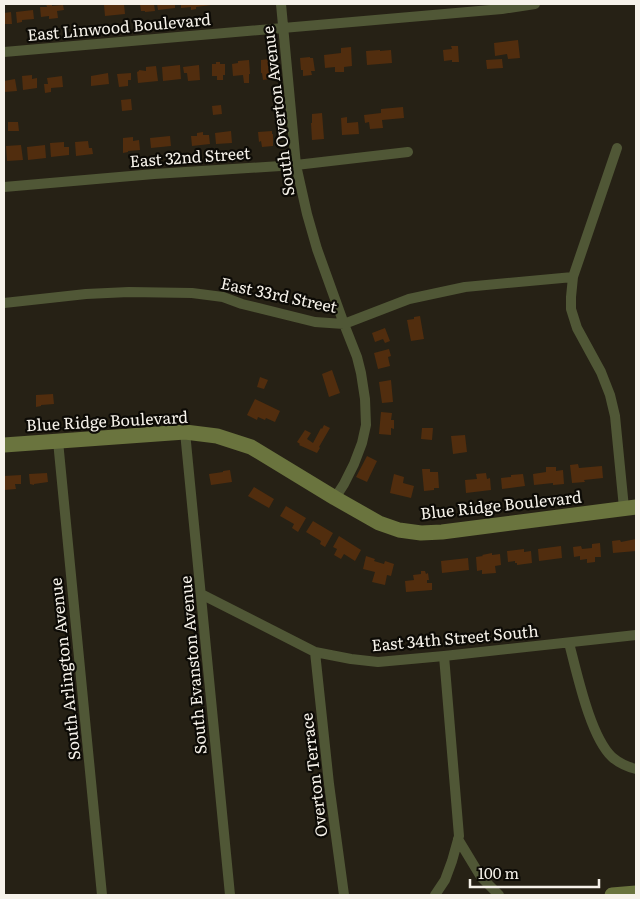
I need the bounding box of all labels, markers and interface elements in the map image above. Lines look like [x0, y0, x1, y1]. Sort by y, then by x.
street label: East Linwood Boulevard [26, 6, 212, 46]
street label: South Overton Avenue [255, 25, 299, 198]
street label: East 32nd Street [129, 140, 252, 172]
street label: East 33rd Street [219, 270, 340, 318]
street label: Blue Ridge Boulevard [25, 404, 189, 436]
street label: Blue Ridge Boulevard [419, 484, 583, 524]
street label: South Evanston Avenue [172, 575, 212, 755]
street label: South Arlington Avenue [42, 577, 86, 761]
street label: East 34th Street South [370, 618, 540, 656]
street label: Overton Terrace [293, 712, 333, 839]
scale bar [470, 856, 599, 888]
text: 100 m [478, 861, 519, 884]

